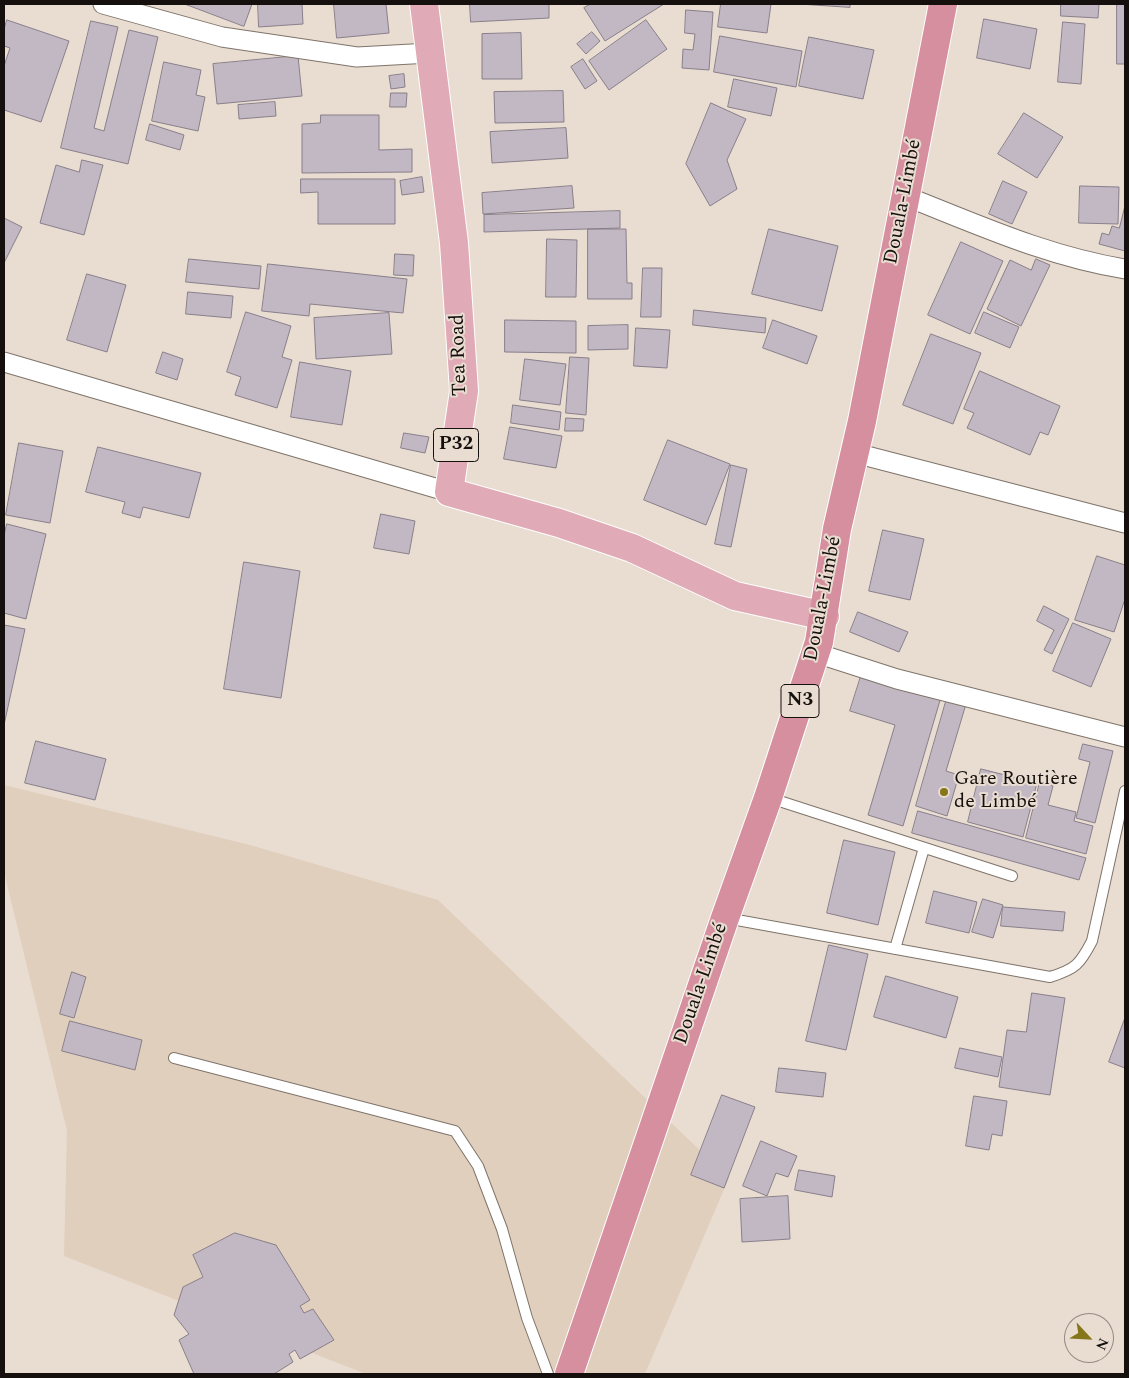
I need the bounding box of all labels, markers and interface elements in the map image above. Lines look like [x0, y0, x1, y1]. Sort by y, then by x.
street label: Douala-Limbé [880, 137, 928, 267]
street label: Tea Road [447, 314, 473, 396]
road number: P32 [434, 428, 478, 462]
street label: Douala-Limbé [800, 534, 848, 664]
road number: N3 [781, 684, 819, 718]
place label: Gare Routière de Limbé [954, 768, 1078, 815]
marker: Gare Routière de Limbé [938, 786, 950, 798]
street label: Douala-Limbé [670, 920, 734, 1048]
north arrow [1064, 1313, 1114, 1363]
text: N [1090, 1335, 1114, 1354]

